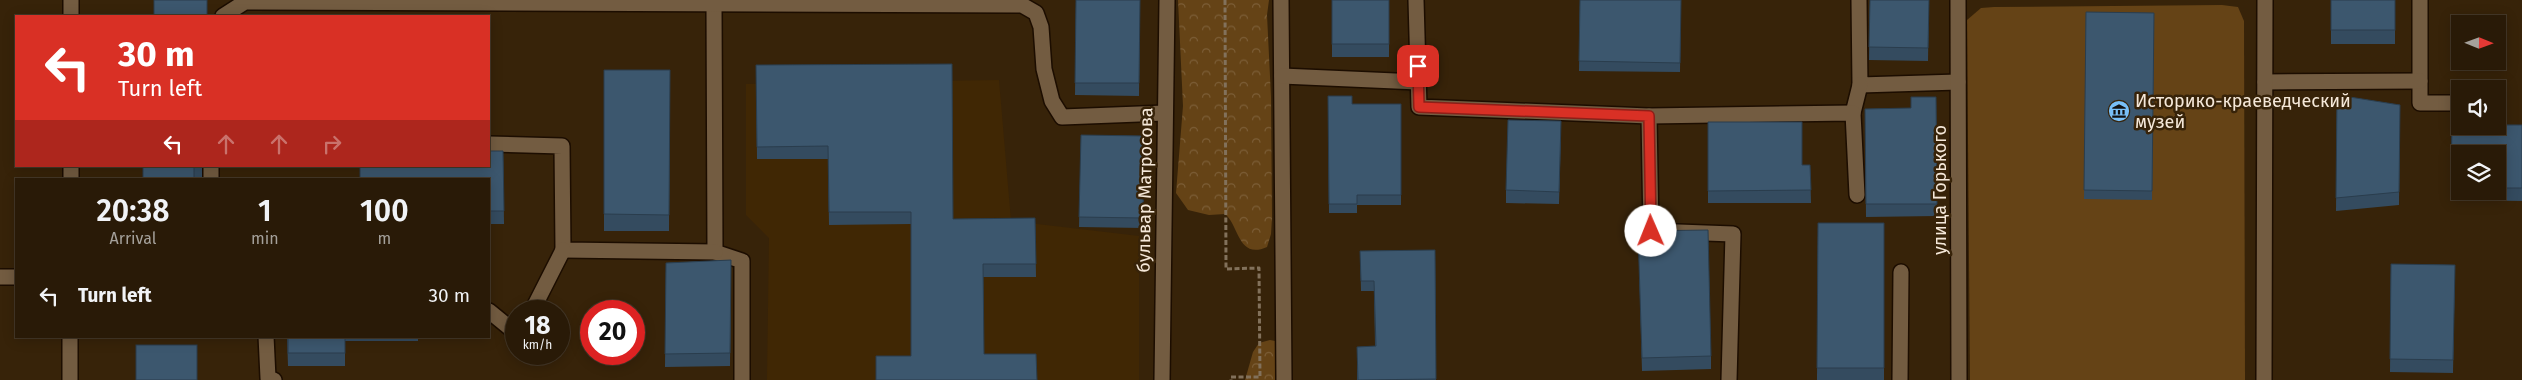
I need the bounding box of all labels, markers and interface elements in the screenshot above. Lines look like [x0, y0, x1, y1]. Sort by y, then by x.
north arrow [2451, 15, 2506, 70]
map controls [2451, 15, 2506, 200]
text: 30 m [118, 33, 195, 75]
icon: left [35, 35, 100, 100]
pin [1397, 45, 1439, 87]
icon: arrive [1404, 52, 1432, 80]
text: Turn left [118, 75, 202, 102]
button: sound [2451, 80, 2506, 135]
place label: Историко-краеведческий музей [2135, 90, 2351, 133]
museum icon: Историко-краеведческий музей [2107, 99, 2131, 123]
street label: бульвар Матросова [1133, 107, 1157, 273]
street label: улица Горького [1929, 125, 1951, 255]
icon: left [159, 130, 187, 158]
icon: ahead [212, 130, 240, 158]
icon: ahead [265, 130, 293, 158]
icon: right [318, 130, 346, 158]
button: layers [2451, 145, 2506, 200]
text: 20:38 [96, 193, 170, 229]
text: 1 [258, 193, 272, 229]
text: 100 [360, 193, 409, 229]
position arrow [1624, 204, 1676, 256]
text: Arrival [110, 229, 156, 248]
text: min [251, 229, 279, 248]
text: m [377, 229, 391, 248]
icon: left [35, 282, 63, 310]
text: Turn left [78, 284, 152, 307]
text: 30 m [429, 284, 470, 307]
speed limit sign: 20 [580, 300, 645, 365]
text: 18 [524, 311, 551, 341]
text: km/h [523, 338, 552, 352]

